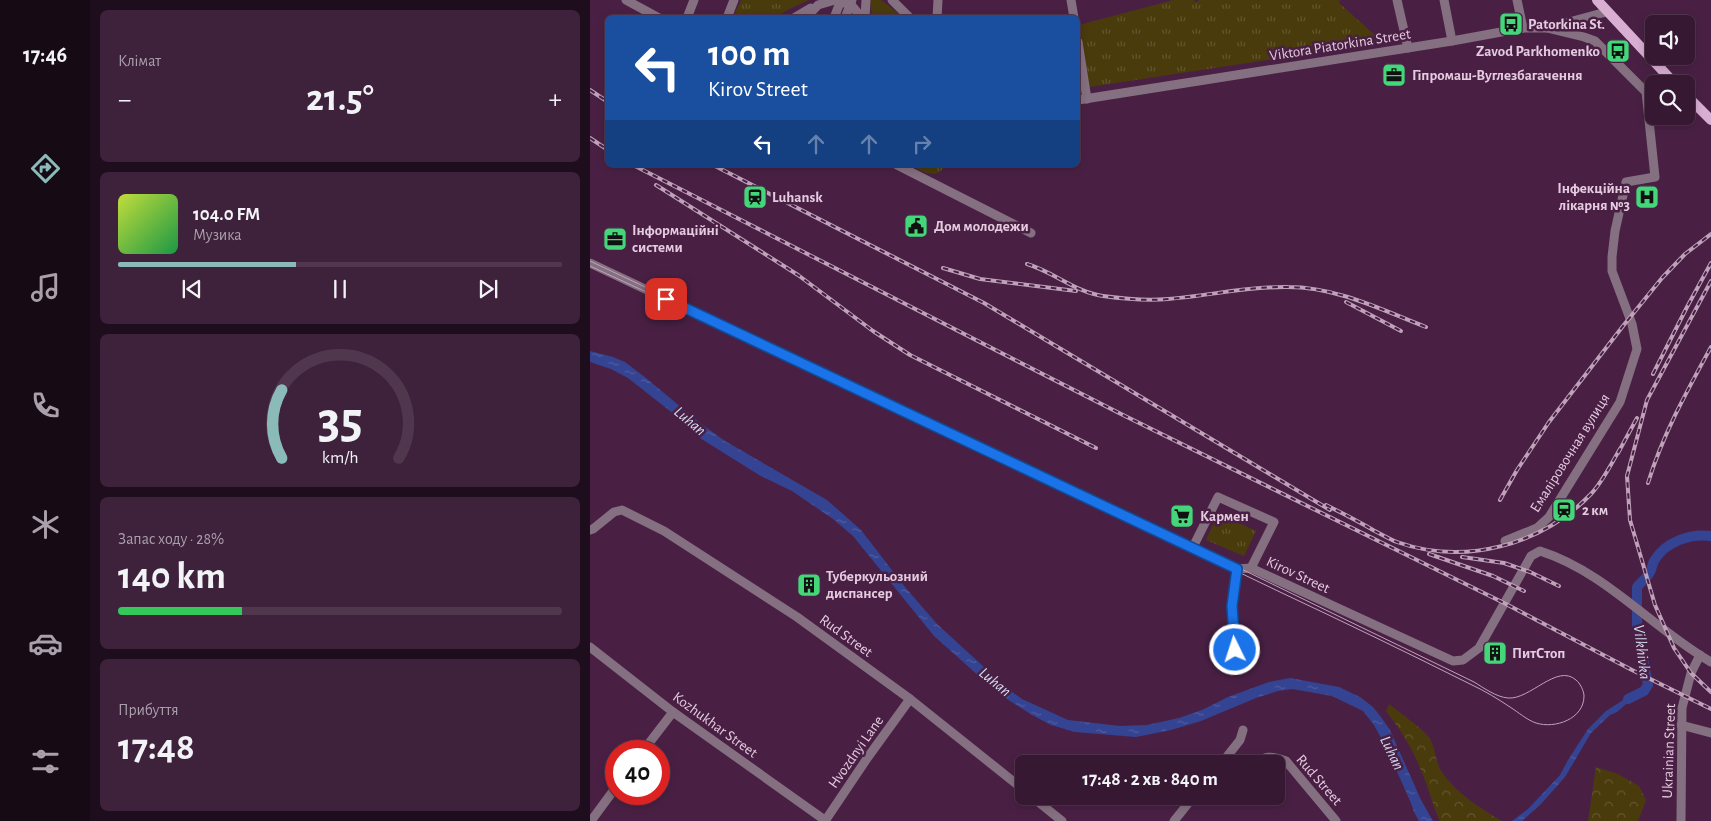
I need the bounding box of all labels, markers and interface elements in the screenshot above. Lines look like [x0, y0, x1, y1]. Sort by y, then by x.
bus stop icon: Patorkina St. [1498, 11, 1524, 37]
map controls [1645, 15, 1695, 125]
button: sound [1645, 15, 1695, 65]
place label: Patorkina St. [1528, 17, 1605, 32]
street label: Viktora Piatorkina Street [1268, 26, 1412, 64]
icon: left [625, 35, 690, 100]
text: 100 m [708, 37, 791, 72]
bus stop icon: Zavod Parkhomenko [1605, 38, 1631, 64]
text: 17:46 [23, 44, 67, 66]
place label: Zavod Parkhomenko [1476, 44, 1600, 59]
text: Клімат [118, 53, 161, 69]
office icon: Гіпромаш-Вуглезбагачення [1381, 62, 1407, 88]
place label: Гіпромаш-Вуглезбагачення [1412, 68, 1583, 83]
button: search [1645, 75, 1695, 125]
text: Kirov Street [708, 78, 808, 100]
text: 21.5° [306, 80, 374, 118]
text: − [118, 86, 131, 114]
text: + [549, 86, 562, 114]
icon: left [749, 130, 777, 158]
icon: ahead [802, 130, 830, 158]
icon: ahead [855, 130, 883, 158]
icon: right [908, 130, 936, 158]
icon: directions [28, 151, 63, 186]
place label: Інфекційна лікарня №3 [1557, 181, 1630, 213]
station icon: Luhansk [742, 184, 768, 210]
hospital icon: Інфекційна лікарня №3 [1634, 184, 1660, 210]
place label: Luhansk [772, 190, 823, 205]
text: 104.0 FM [193, 205, 260, 224]
public building icon: Дом молодежи [903, 213, 929, 239]
place label: Дом молодежи [934, 219, 1029, 234]
place label: Інформаційні системи [632, 223, 719, 255]
office icon: Інформаційні системи [602, 226, 628, 252]
text: Музика [193, 227, 242, 243]
icon: music [28, 270, 63, 305]
icon: previous [178, 275, 206, 303]
icon: pause [326, 275, 354, 303]
icon: next [474, 275, 502, 303]
pin [645, 278, 687, 320]
icon: arrive [652, 285, 680, 313]
icon: phone [28, 388, 63, 423]
street label: Емаліровочная вулиця [1527, 391, 1613, 515]
text: 35 [318, 395, 362, 447]
water label: Luhan [671, 403, 709, 439]
text: km/h [322, 449, 358, 467]
station icon: 2 км [1551, 497, 1577, 523]
supermarket icon: Кармен [1169, 503, 1195, 529]
place label: 2 км [1582, 503, 1608, 518]
icon: climate [28, 507, 63, 542]
place label: Кармен [1200, 509, 1249, 524]
text: Запас ходу · 28% [118, 531, 224, 547]
street label: Kirov Street [1264, 554, 1332, 596]
text: 140 km [118, 558, 226, 596]
place label: Туберкульозний диспансер [826, 569, 928, 601]
building icon: Туберкульозний диспансер [796, 572, 822, 598]
street label: Rud Street [817, 612, 875, 660]
position arrow [1208, 623, 1260, 675]
water label: Vilkhivka [1631, 624, 1653, 680]
icon: car [28, 626, 63, 661]
building icon: ПитСтоп [1482, 640, 1508, 666]
place label: ПитСтоп [1512, 646, 1565, 661]
water label: Luhan [976, 664, 1014, 700]
street label: Kozhukhar Street [670, 689, 760, 761]
text: Прибуття [118, 702, 179, 718]
street label: Ukrainian Street [1660, 703, 1678, 799]
street label: Hvozdnyi Lane [826, 713, 886, 791]
text: 17:48 [118, 729, 195, 767]
water label: Luhan [1377, 733, 1407, 773]
speed limit sign: 40 [605, 740, 670, 805]
icon: filters [28, 744, 63, 779]
street label: Rud Street [1293, 752, 1345, 808]
text: 17:48 · 2 хв · 840 m [1082, 770, 1218, 789]

